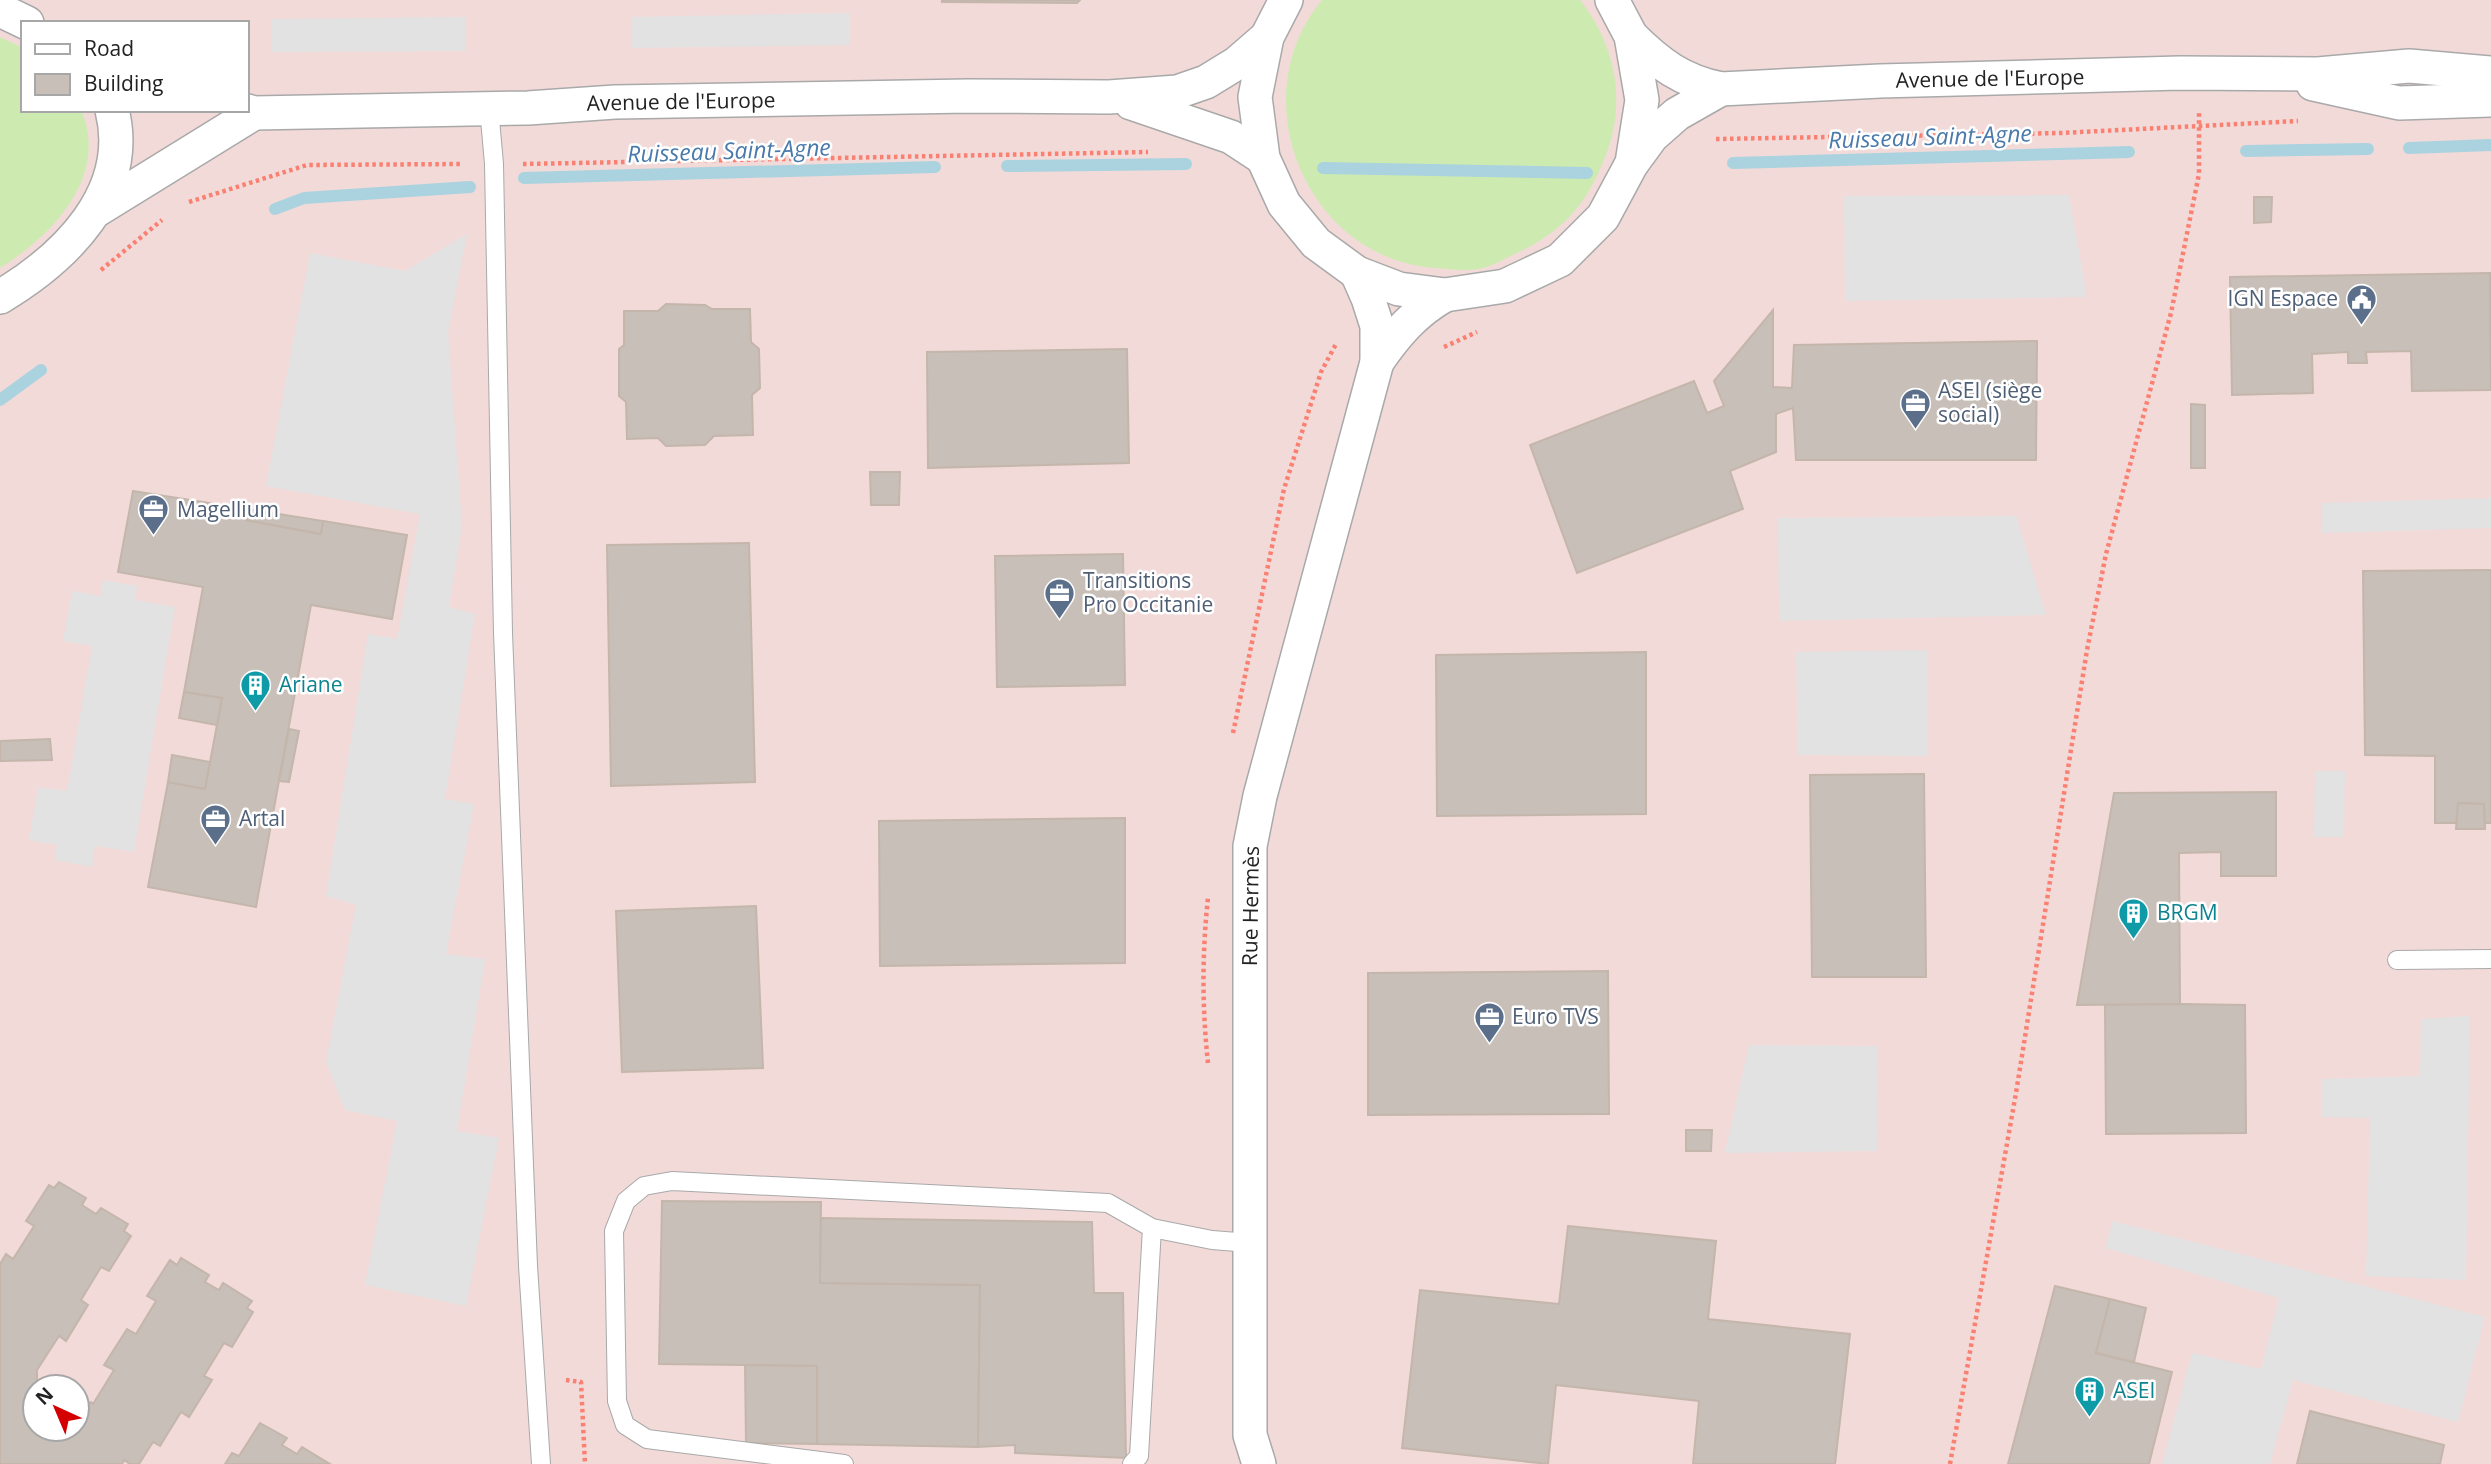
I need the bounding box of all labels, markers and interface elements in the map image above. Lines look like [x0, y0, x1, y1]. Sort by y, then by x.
legend [21, 21, 248, 112]
text: Road [84, 34, 134, 62]
street label: Avenue de l'Europe [1895, 62, 2085, 94]
text: Building [84, 69, 163, 97]
street label: Avenue de l'Europe [586, 85, 776, 117]
water label: Ruisseau Saint-Agne [1828, 116, 2032, 156]
water label: Ruisseau Saint-Agne [627, 130, 831, 170]
public building icon: IGN Espace [2344, 282, 2378, 326]
place label: IGN Espace [2228, 284, 2338, 312]
place label: ASEI (siège social) [1938, 376, 2042, 428]
office icon: ASEI (siège social) [1898, 386, 1932, 430]
office icon: Magellium [137, 493, 171, 537]
place label: Magellium [177, 495, 279, 523]
place label: Transitions Pro Occitanie [1083, 566, 1213, 618]
office icon: Transitions Pro Occitanie [1043, 576, 1077, 620]
building icon: Ariane [239, 668, 273, 712]
place label: Ariane [279, 670, 343, 698]
office icon: Artal [199, 802, 233, 846]
place label: Artal [239, 804, 285, 832]
street label: Rue Hermès [1235, 846, 1265, 966]
building icon: BRGM [2117, 896, 2151, 940]
place label: BRGM [2157, 898, 2218, 926]
office icon: Euro TVS [1472, 1000, 1506, 1044]
place label: Euro TVS [1512, 1002, 1599, 1030]
north arrow [21, 1373, 91, 1443]
building icon: ASEI [2073, 1374, 2107, 1418]
place label: ASEI [2113, 1376, 2155, 1404]
text: N [30, 1381, 59, 1410]

